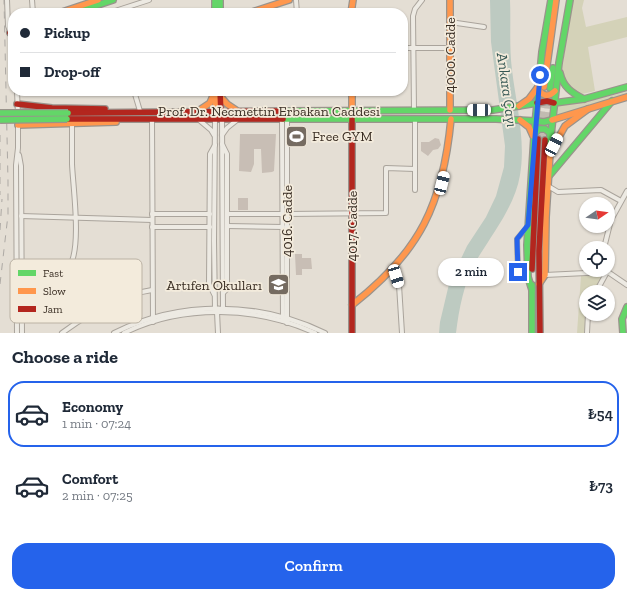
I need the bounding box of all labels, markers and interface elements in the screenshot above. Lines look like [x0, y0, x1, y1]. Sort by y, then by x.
street label: 4000. Cadde [442, 17, 459, 93]
text: Pickup [44, 24, 90, 42]
water label: Ankara Çayı [493, 51, 521, 129]
text: Drop-off [44, 63, 100, 81]
route start [531, 66, 549, 84]
street label: Prof. Dr. Necmettin Erbakan Caddesi [158, 103, 380, 120]
car [467, 104, 491, 116]
sports icon: Free GYM [283, 123, 309, 149]
place label: Free GYM [312, 128, 373, 145]
car [543, 132, 565, 158]
car [433, 170, 451, 196]
street label: 4016. Cadde [279, 185, 296, 257]
street label: 4017. Cadde [344, 190, 361, 261]
north arrow [579, 197, 615, 233]
map controls [579, 197, 615, 321]
button: locate [579, 241, 615, 277]
callout: 2 min [438, 258, 504, 286]
legend [10, 259, 142, 323]
car [387, 263, 405, 289]
route end [509, 263, 527, 281]
text: 2 min [455, 264, 487, 279]
text: Fast [43, 267, 64, 280]
school or university icon: Artıfen Okulları [265, 272, 291, 298]
place label: Artıfen Okulları [167, 277, 262, 294]
text: Slow [43, 285, 66, 298]
button: layers [579, 285, 615, 321]
text: Jam [43, 303, 63, 316]
text: Choose a ride [12, 346, 118, 368]
icon: car [14, 396, 50, 432]
text: Economy [62, 398, 123, 416]
text: ₺54 [588, 405, 613, 423]
text: 1 min · 07:24 [62, 416, 131, 431]
icon: car [14, 468, 50, 504]
text: Comfort [62, 470, 118, 488]
text: ₺73 [589, 477, 613, 495]
text: 2 min · 07:25 [62, 488, 133, 503]
button: Confirm [12, 543, 615, 589]

